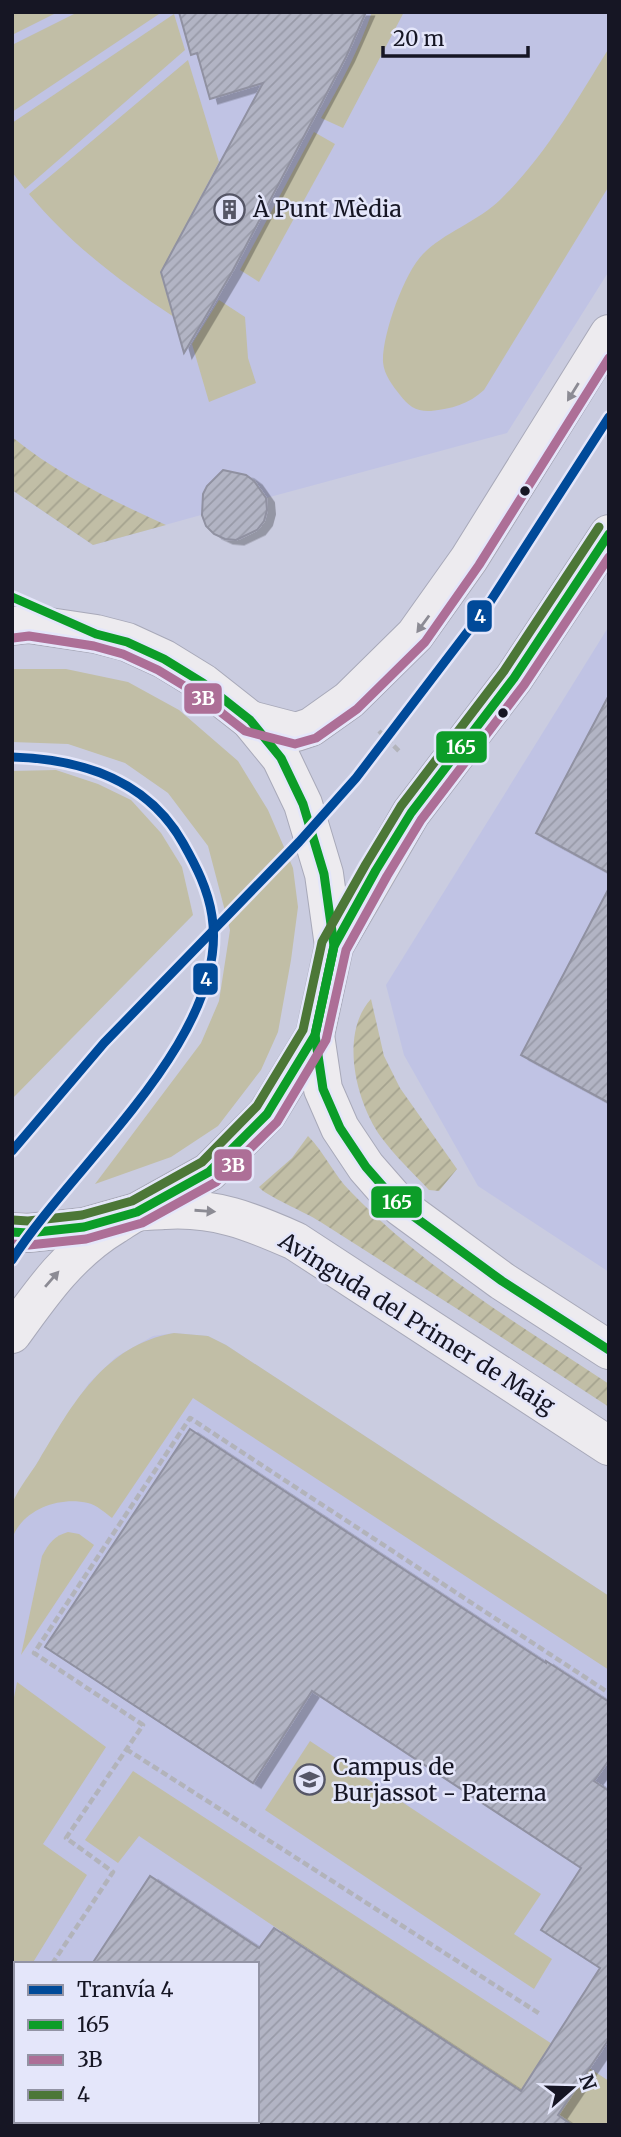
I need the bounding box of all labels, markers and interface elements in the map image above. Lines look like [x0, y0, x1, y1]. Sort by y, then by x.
scale bar [383, 14, 528, 58]
text: 20 m [393, 25, 445, 52]
building icon: À Punt Mèdia [213, 192, 247, 226]
place label: À Punt Mèdia [252, 194, 402, 223]
one-way arrow [566, 382, 579, 402]
unlabelled marker [518, 484, 532, 498]
line badge: 4 [466, 599, 493, 633]
text: 4 [474, 604, 486, 628]
one-way arrow [416, 615, 430, 633]
line badge: 3B [183, 682, 223, 715]
text: 3B [191, 686, 215, 710]
unlabelled marker [496, 706, 510, 720]
line badge: 165 [435, 730, 488, 764]
text: 165 [446, 735, 476, 759]
line badge: 4 [192, 962, 219, 996]
text: 4 [200, 967, 212, 991]
line badge: 3B [213, 1148, 253, 1182]
text: 3B [221, 1153, 245, 1177]
line badge: 165 [370, 1185, 423, 1219]
text: 165 [382, 1190, 412, 1214]
one-way arrow [194, 1206, 216, 1217]
street label: Avinguda del Primer de Maig [273, 1225, 561, 1420]
one-way arrow [44, 1270, 60, 1288]
place label: Campus de Burjassot - Paterna [333, 1752, 547, 1807]
school or university icon: Campus de Burjassot - Paterna [293, 1763, 327, 1797]
legend [14, 1962, 259, 2123]
text: Tranvía 4 [77, 1976, 173, 2003]
text: 165 [77, 2011, 110, 2038]
text: 3B [77, 2046, 102, 2073]
north arrow [537, 2053, 607, 2123]
text: N [574, 2071, 602, 2093]
text: 4 [77, 2081, 90, 2108]

